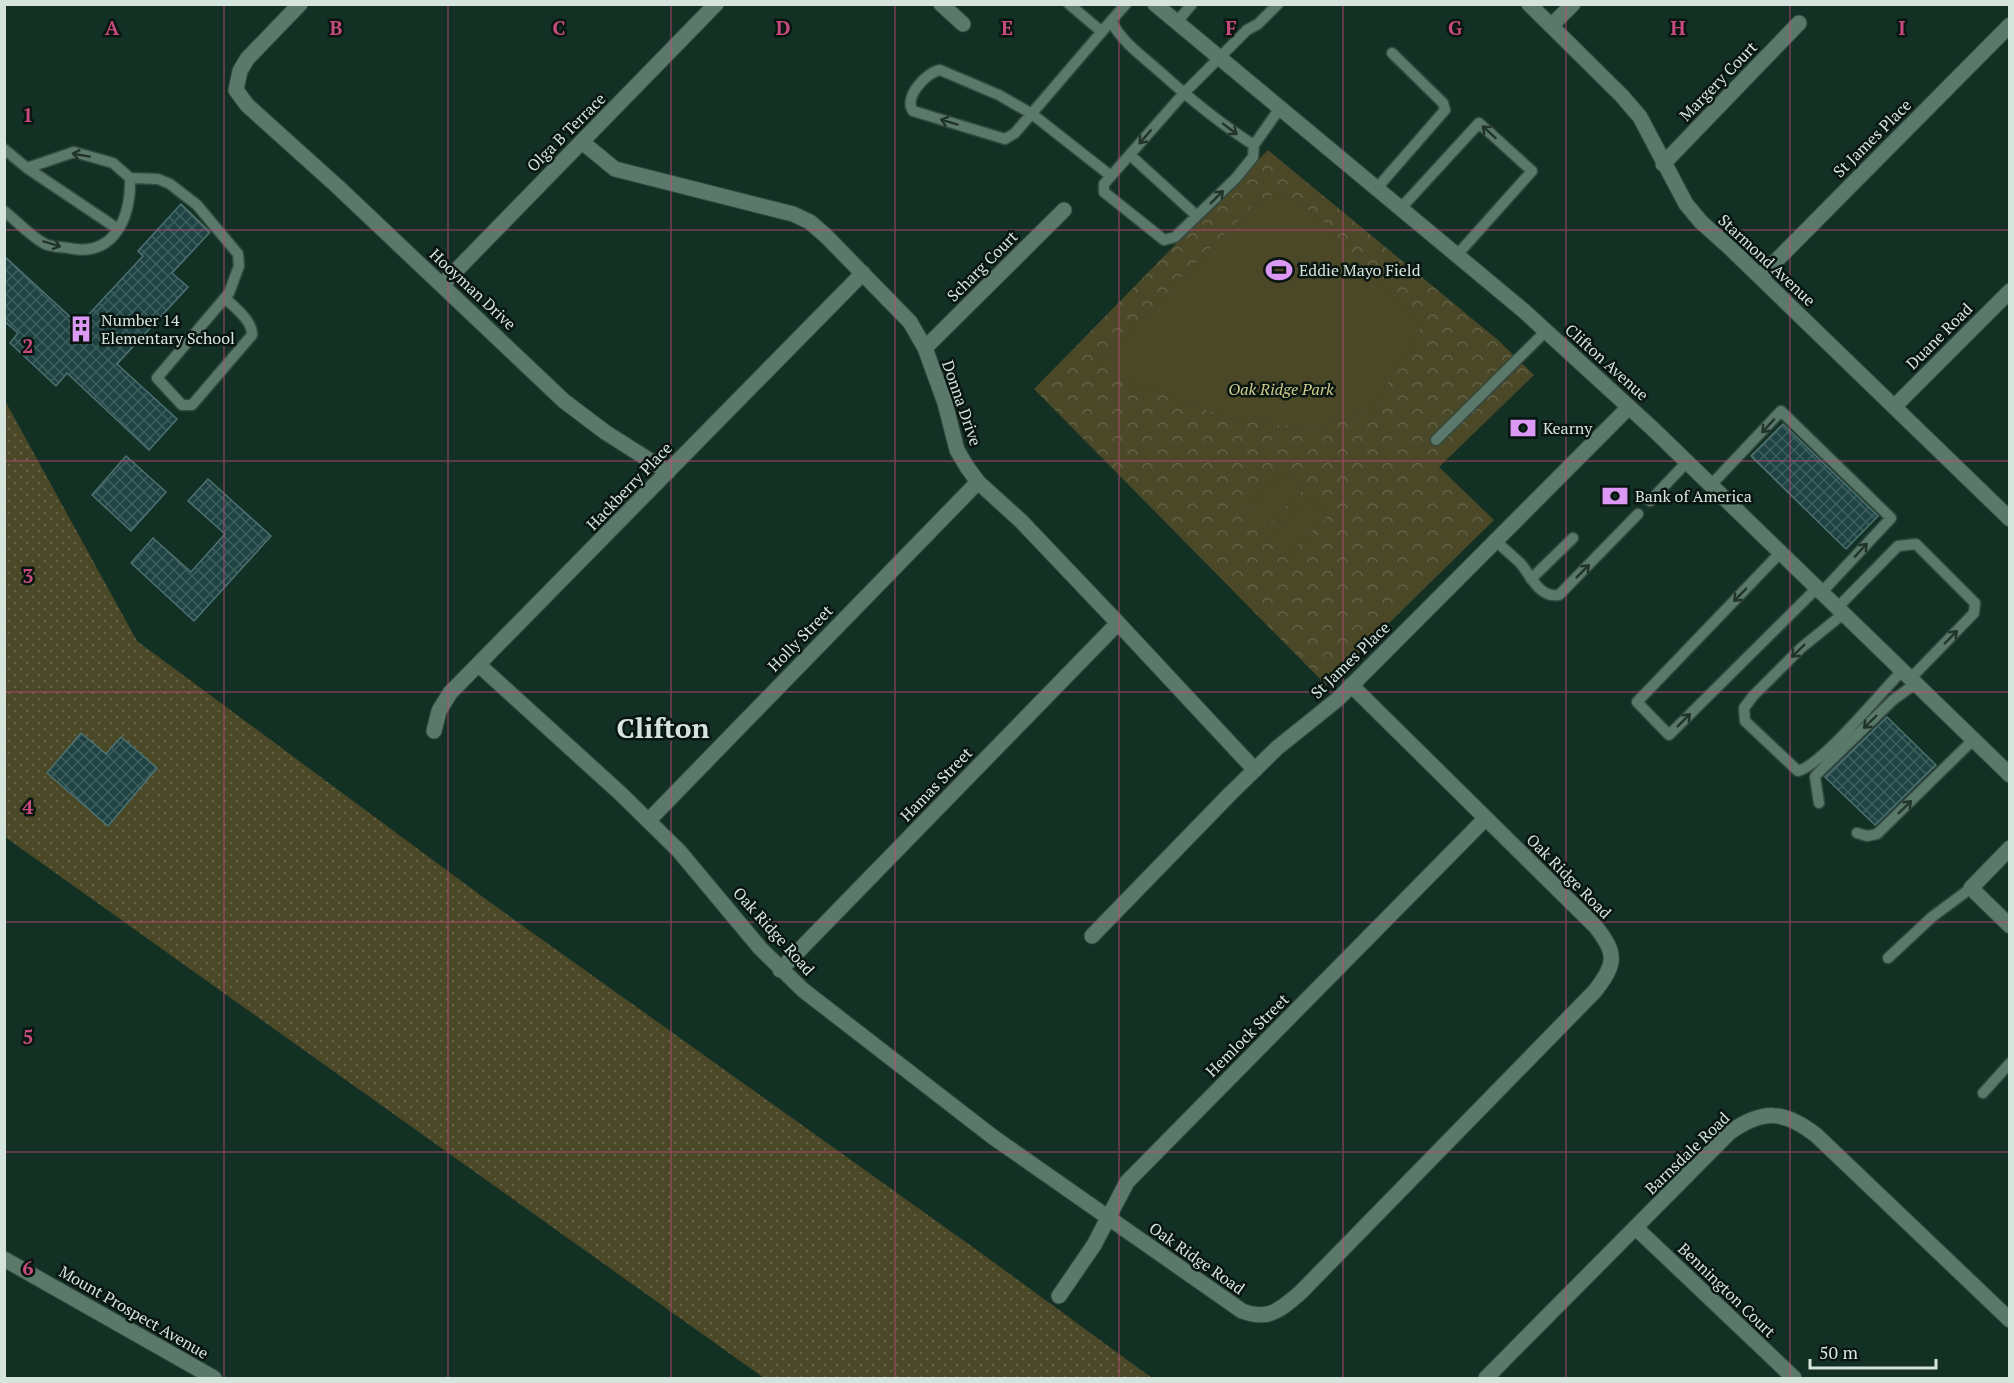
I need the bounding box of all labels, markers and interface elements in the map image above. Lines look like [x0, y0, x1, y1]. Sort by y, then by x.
text: A [105, 14, 120, 41]
text: B [330, 14, 343, 41]
text: C [552, 14, 566, 41]
text: D [776, 14, 790, 41]
text: E [1001, 14, 1013, 41]
text: F [1225, 14, 1237, 41]
text: G [1448, 14, 1462, 41]
text: H [1670, 14, 1686, 41]
text: I [1898, 14, 1906, 41]
street label: Margery Court [1674, 36, 1762, 126]
street label: Olga B Terrace [522, 88, 610, 176]
street label: St James Place [1828, 94, 1916, 182]
text: 1 [22, 101, 34, 128]
one-way arrow [940, 116, 959, 127]
one-way arrow [1222, 123, 1238, 136]
one-way arrow [1482, 125, 1497, 139]
one-way arrow [1138, 129, 1152, 144]
one-way arrow [72, 149, 91, 160]
one-way arrow [1210, 189, 1224, 204]
street label: Starmond Avenue [1714, 209, 1820, 311]
street label: Scharg Court [942, 226, 1022, 306]
one-way arrow [42, 239, 61, 250]
street label: Hooyman Drive [425, 243, 521, 335]
sports icon: Eddie Mayo Field [1264, 255, 1294, 285]
place label: Eddie Mayo Field [1299, 259, 1421, 281]
street label: Duane Road [1901, 298, 1977, 374]
place label: Number 14 Elementary School [101, 309, 235, 349]
building icon: Number 14 Elementary School [66, 314, 96, 344]
street label: Clifton Avenue [1560, 319, 1654, 405]
text: 2 [22, 332, 34, 359]
street label: Donna Drive [937, 357, 987, 449]
park label: Oak Ridge Park [1228, 378, 1334, 400]
bank icon: Kearny [1508, 413, 1538, 443]
place label: Kearny [1543, 417, 1593, 439]
one-way arrow [1760, 418, 1775, 433]
street label: Hackberry Place [581, 437, 677, 535]
bank icon: Bank of America [1600, 481, 1630, 511]
place label: Bank of America [1635, 485, 1752, 507]
one-way arrow [1854, 543, 1868, 558]
text: 3 [22, 562, 34, 589]
one-way arrow [1576, 564, 1591, 579]
one-way arrow [1732, 588, 1747, 603]
street label: Holly Street [763, 600, 837, 676]
street label: St James Place [1306, 617, 1394, 703]
one-way arrow [1943, 630, 1958, 645]
one-way arrow [1790, 644, 1805, 659]
district label: Clifton [617, 709, 709, 746]
one-way arrow [1677, 713, 1691, 728]
one-way arrow [1863, 715, 1878, 729]
street label: Hamas Street [895, 742, 977, 826]
text: 4 [22, 793, 34, 820]
one-way arrow [1897, 799, 1912, 814]
street label: Oak Ridge Road [1522, 829, 1616, 923]
street label: Oak Ridge Road [728, 882, 820, 980]
street label: Hemlock Street [1201, 988, 1294, 1081]
text: 5 [22, 1023, 34, 1050]
street label: Barnsdale Road [1640, 1107, 1734, 1199]
street label: Oak Ridge Road [1145, 1217, 1249, 1299]
street label: Bennington Court [1673, 1238, 1781, 1342]
text: 6 [22, 1254, 34, 1281]
street label: Mount Prospect Avenue [55, 1260, 213, 1364]
scale bar [1810, 1332, 1936, 1370]
text: 50 m [1819, 1340, 1859, 1364]

